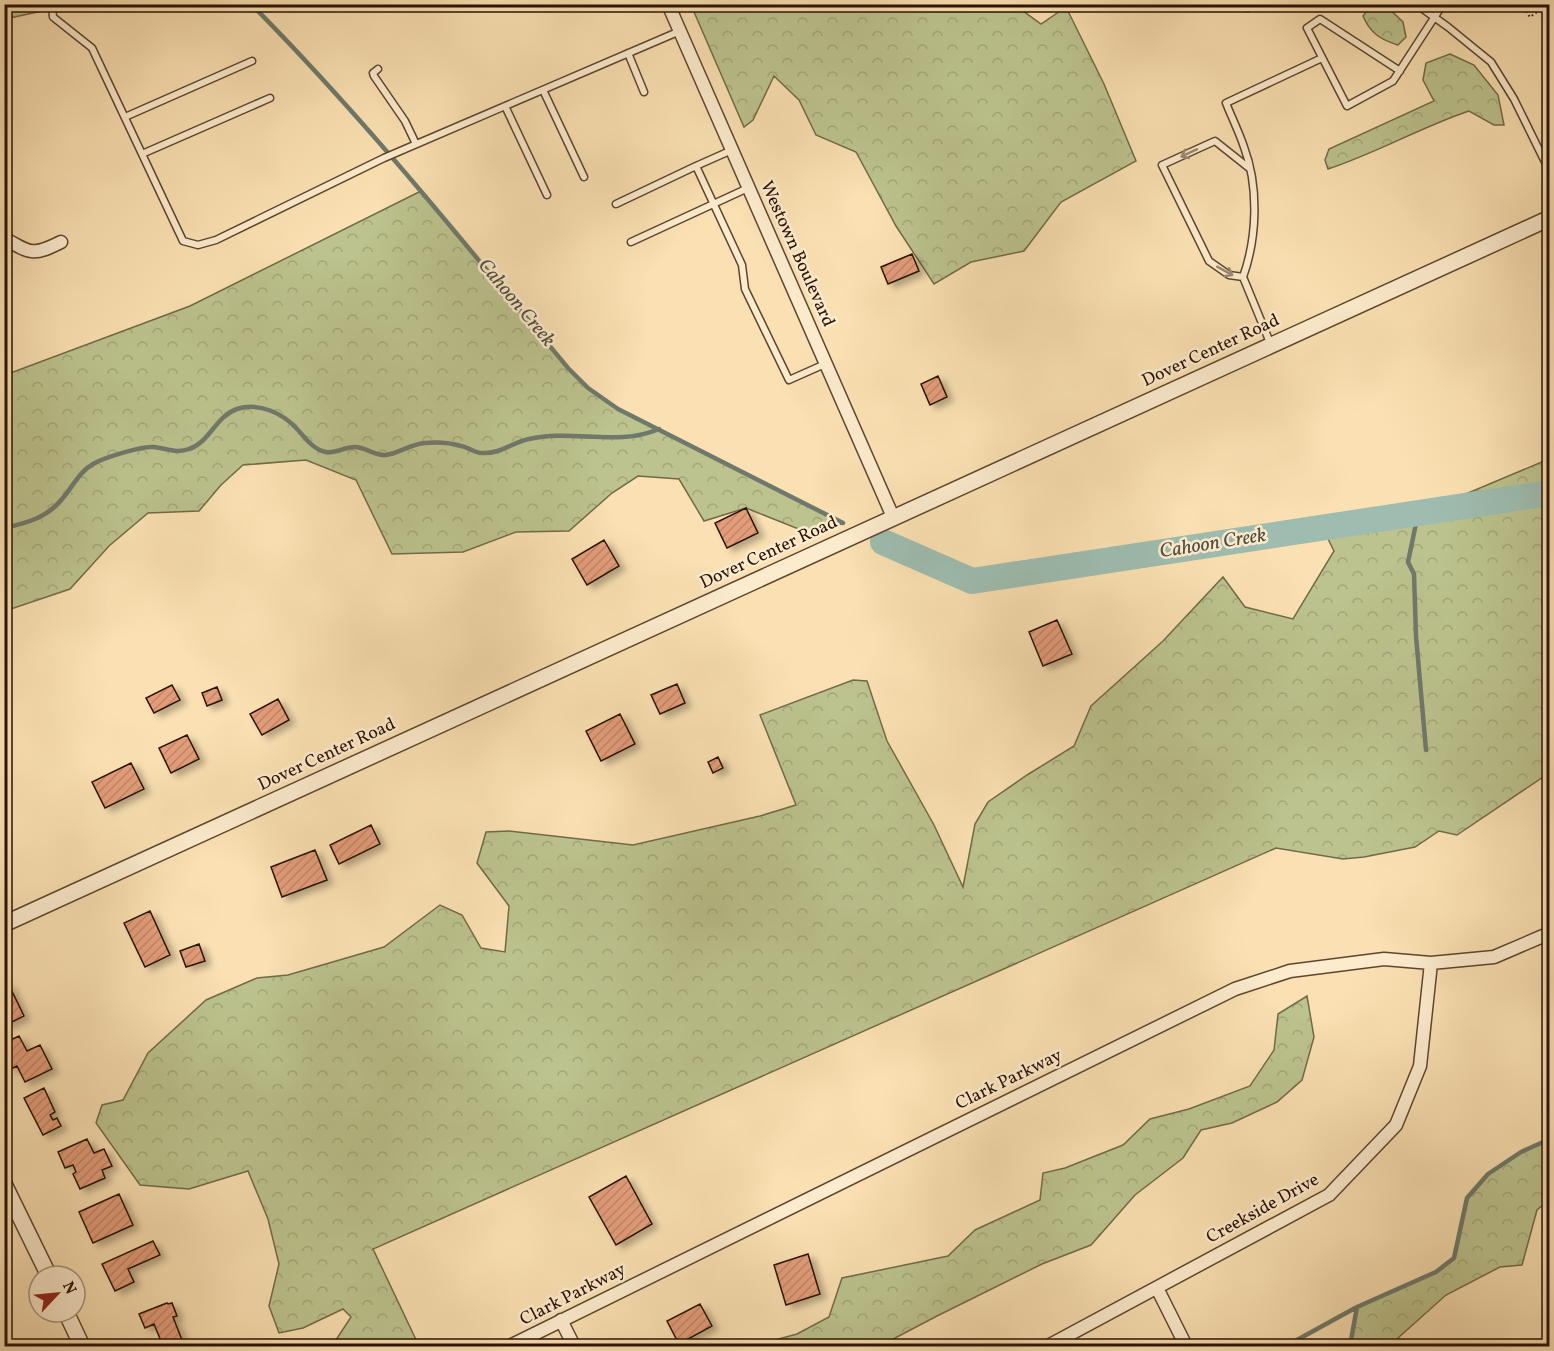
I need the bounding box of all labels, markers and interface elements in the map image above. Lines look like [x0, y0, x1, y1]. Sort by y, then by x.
one-way arrow [1181, 147, 1199, 159]
street label: Westown Boulevard [754, 177, 840, 331]
water label: Cahoon Creek [471, 253, 561, 353]
one-way arrow [1216, 265, 1233, 277]
street label: Dover Center Road [1138, 308, 1284, 394]
street label: Dover Center Road [696, 510, 842, 596]
water label: Cahoon Creek [1158, 522, 1268, 566]
street label: Dover Center Road [254, 712, 400, 798]
street label: Clark Parkway [951, 1043, 1067, 1117]
street label: Creekside Drive [1202, 1168, 1324, 1250]
street label: Clark Parkway [516, 1257, 631, 1332]
north arrow [27, 1264, 87, 1324]
text: N [56, 1278, 81, 1299]

